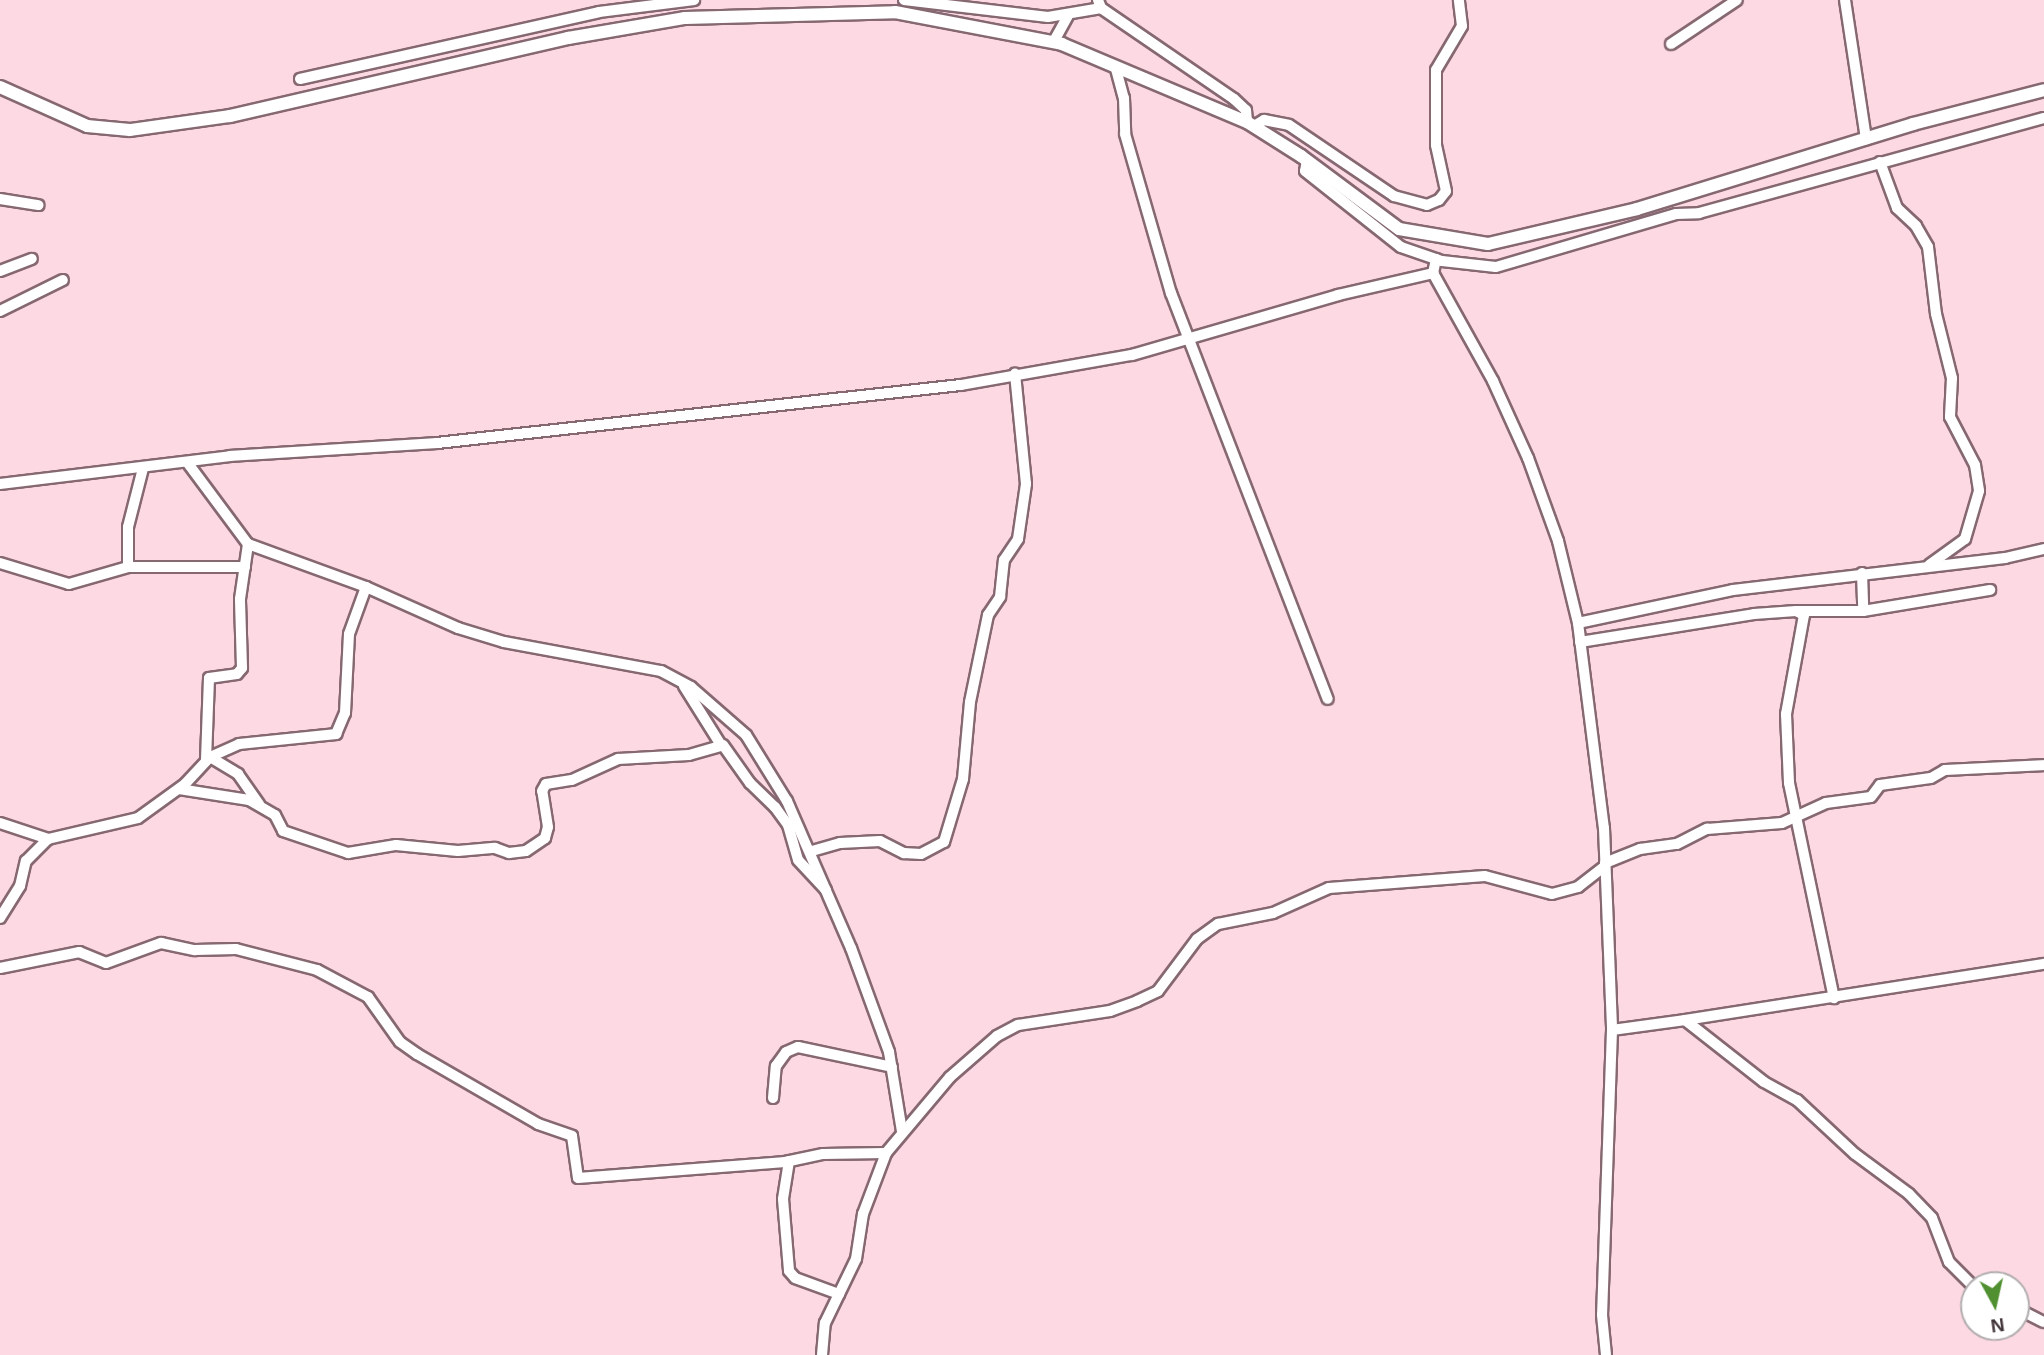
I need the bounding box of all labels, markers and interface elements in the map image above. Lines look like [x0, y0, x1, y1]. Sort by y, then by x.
north arrow [1960, 1271, 2030, 1341]
text: N [1989, 1314, 2006, 1337]

